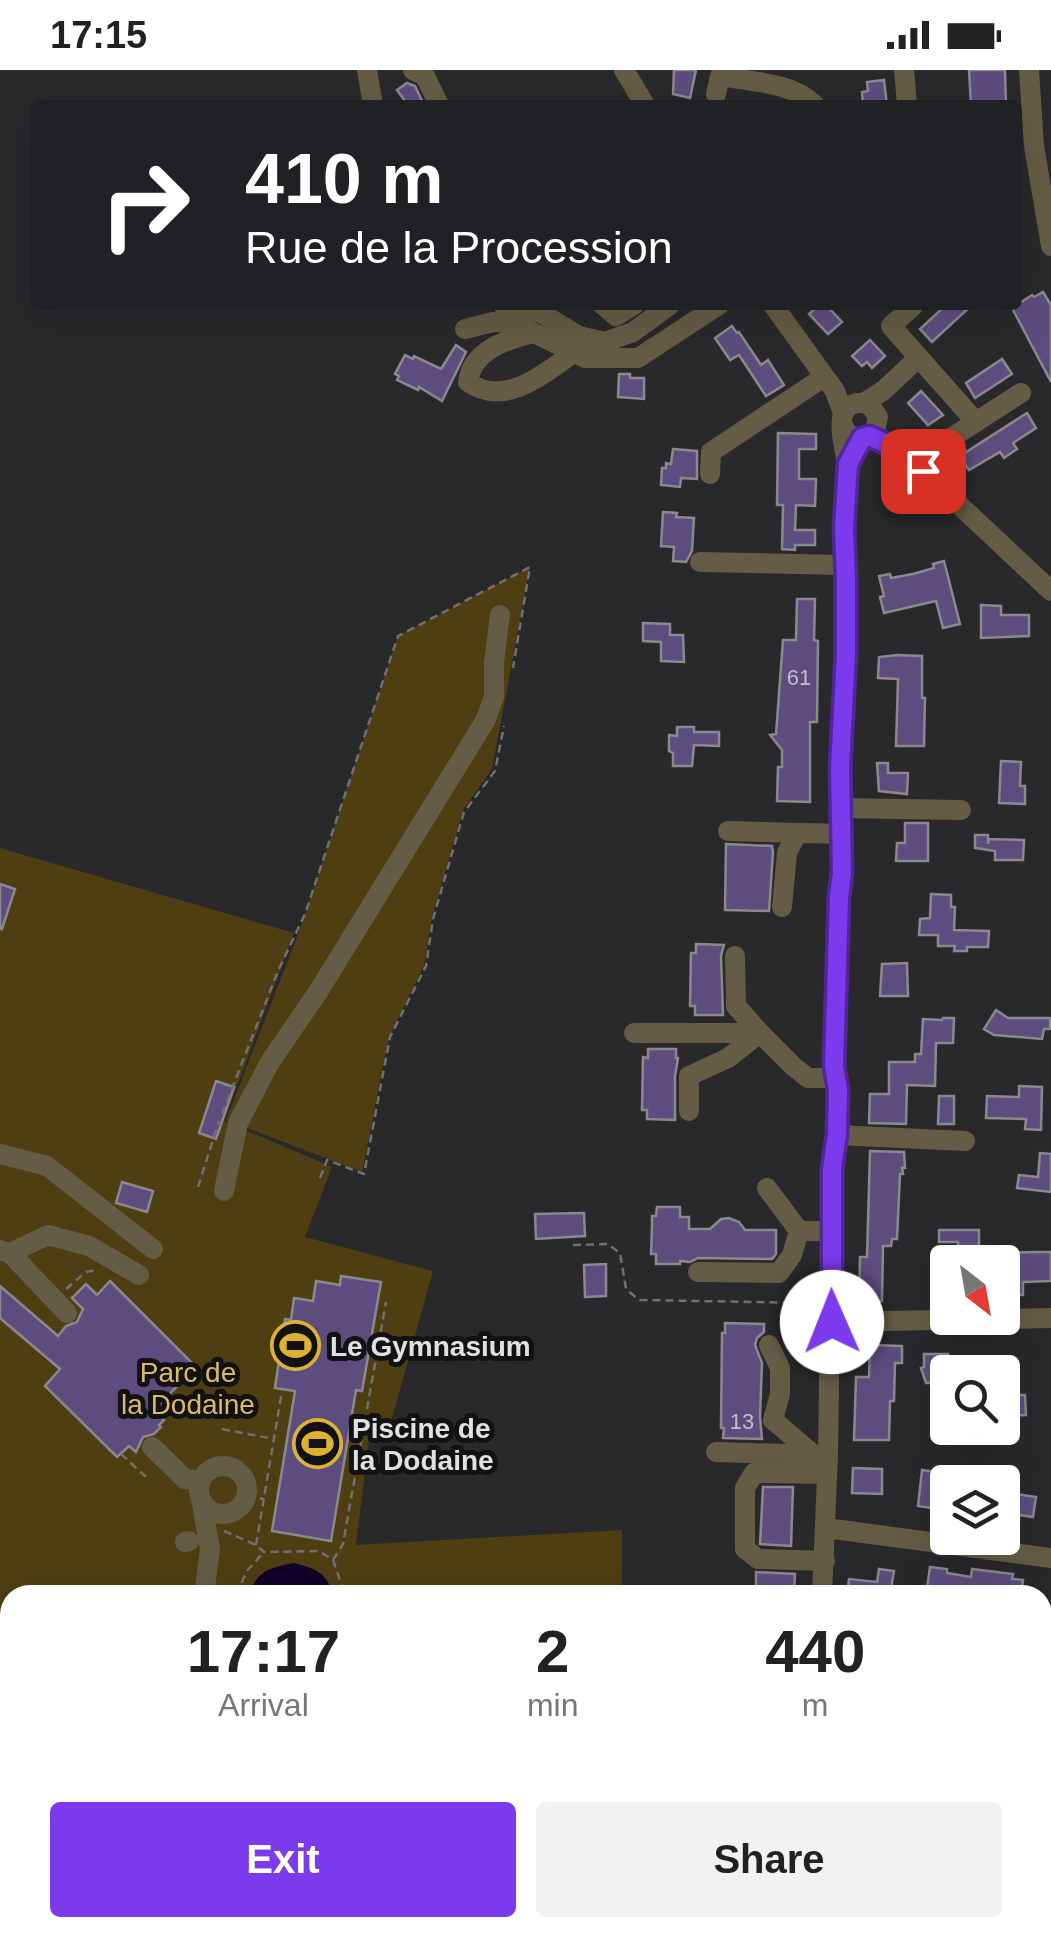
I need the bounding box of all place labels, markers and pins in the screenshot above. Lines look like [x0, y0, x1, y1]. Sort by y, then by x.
pin [881, 429, 966, 514]
sports icon: Le Gymnasium [269, 1320, 321, 1372]
place label: Le Gymnasium [330, 1331, 531, 1362]
place label: Piscine de la Dodaine [352, 1413, 494, 1476]
sports icon: Piscine de la Dodaine [291, 1418, 343, 1470]

